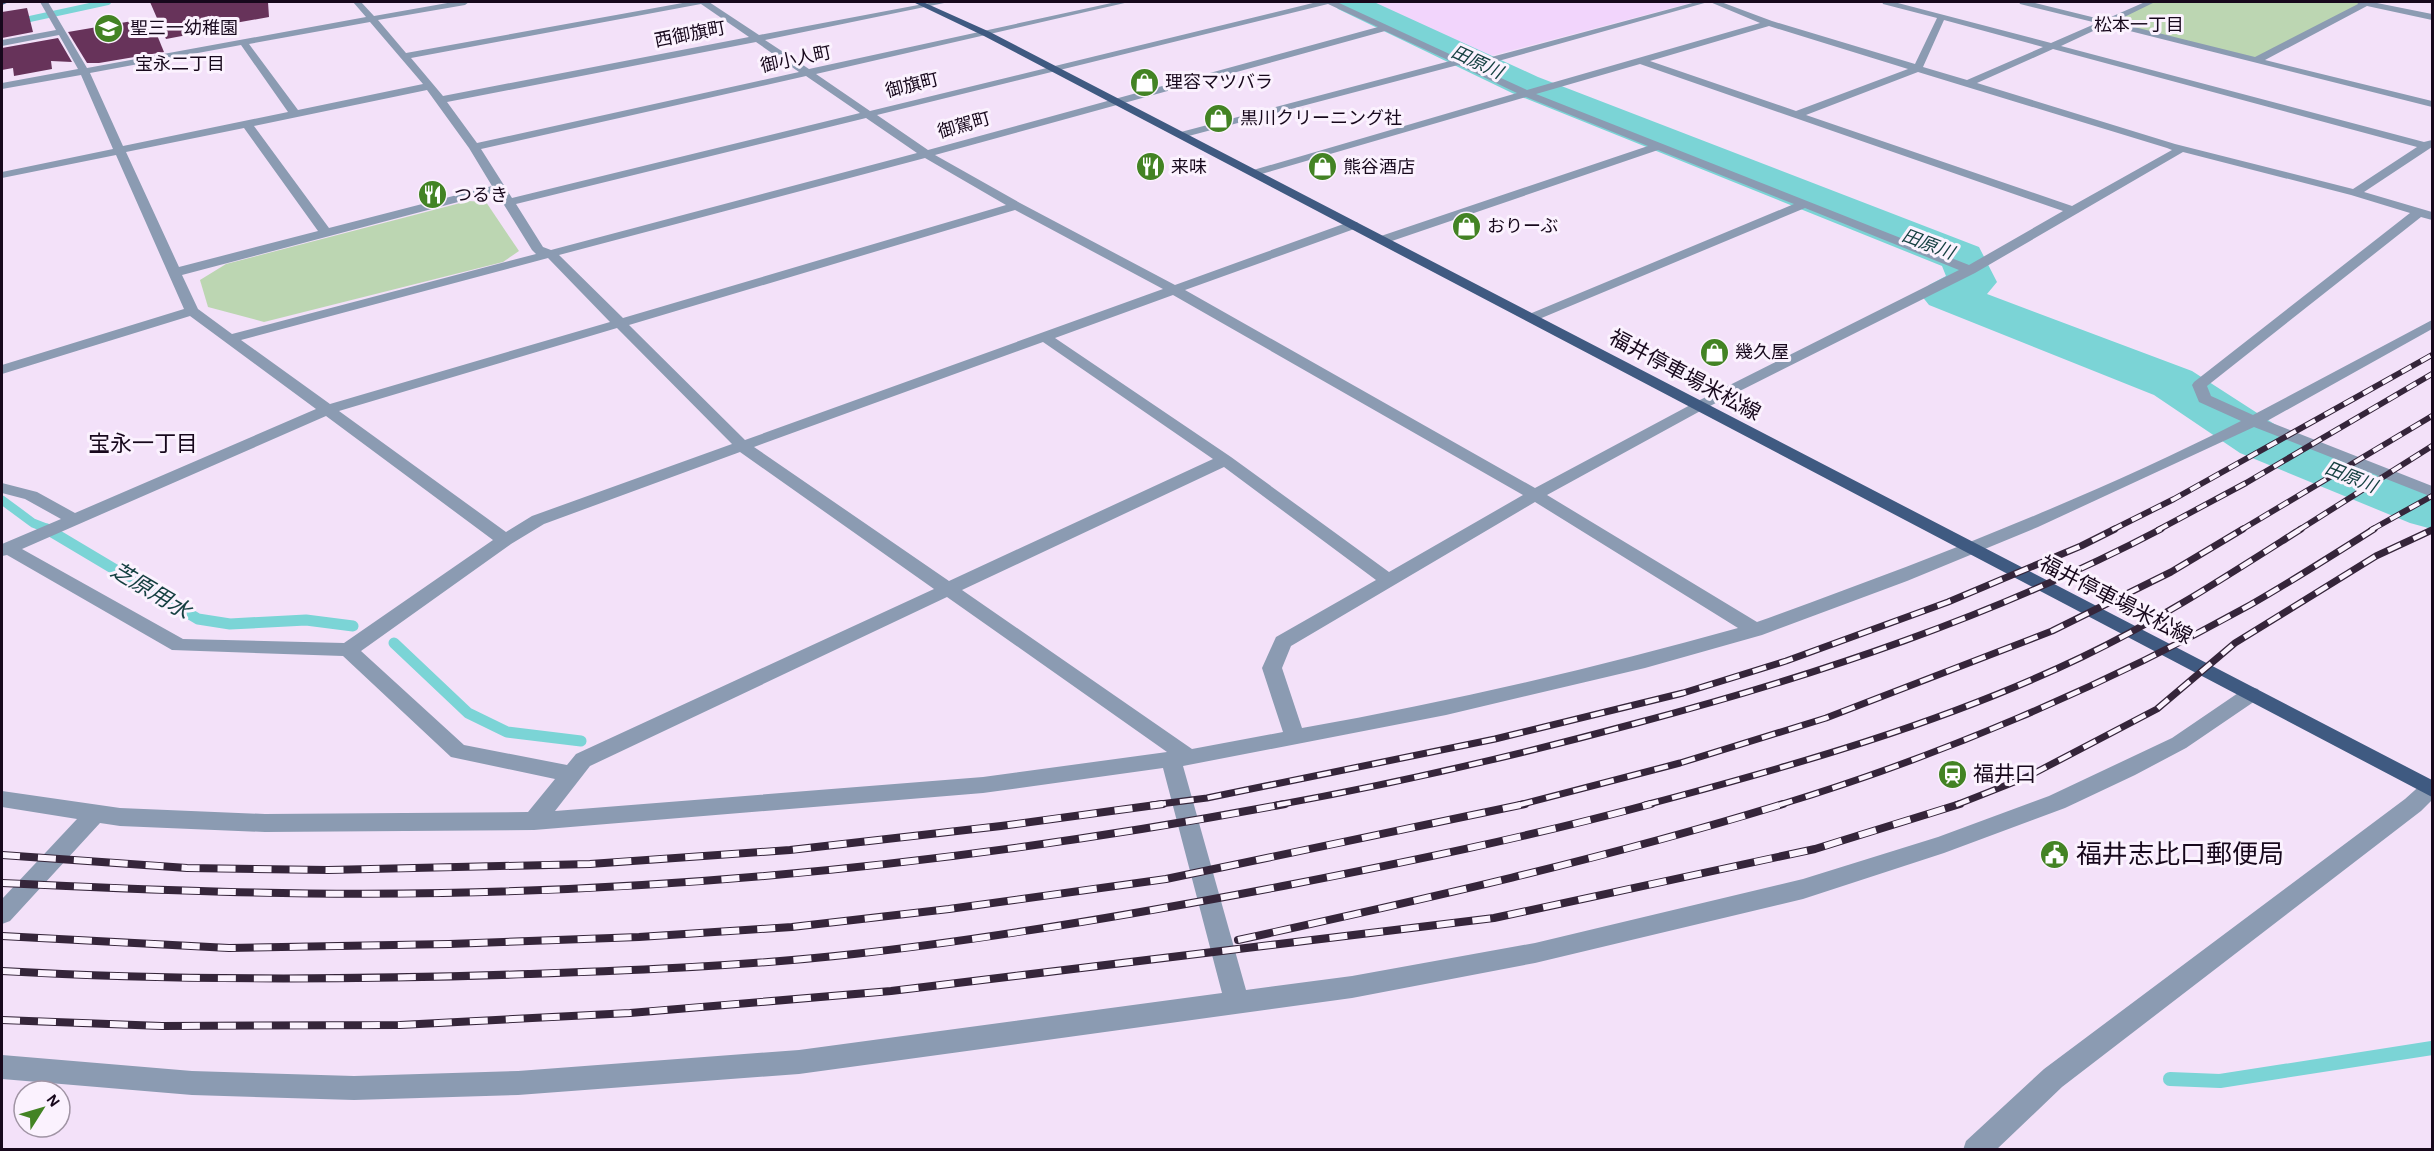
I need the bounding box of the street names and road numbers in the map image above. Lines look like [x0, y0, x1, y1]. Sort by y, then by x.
street label: 西御旗町 [653, 17, 727, 51]
street label: 御小人町 [759, 42, 833, 76]
street label: 御旗町 [883, 69, 941, 101]
street label: 御駕町 [935, 108, 993, 142]
street label: 福井停車場米松線 [1606, 326, 1764, 424]
street label: 福井停車場米松線 [2036, 552, 2196, 648]

